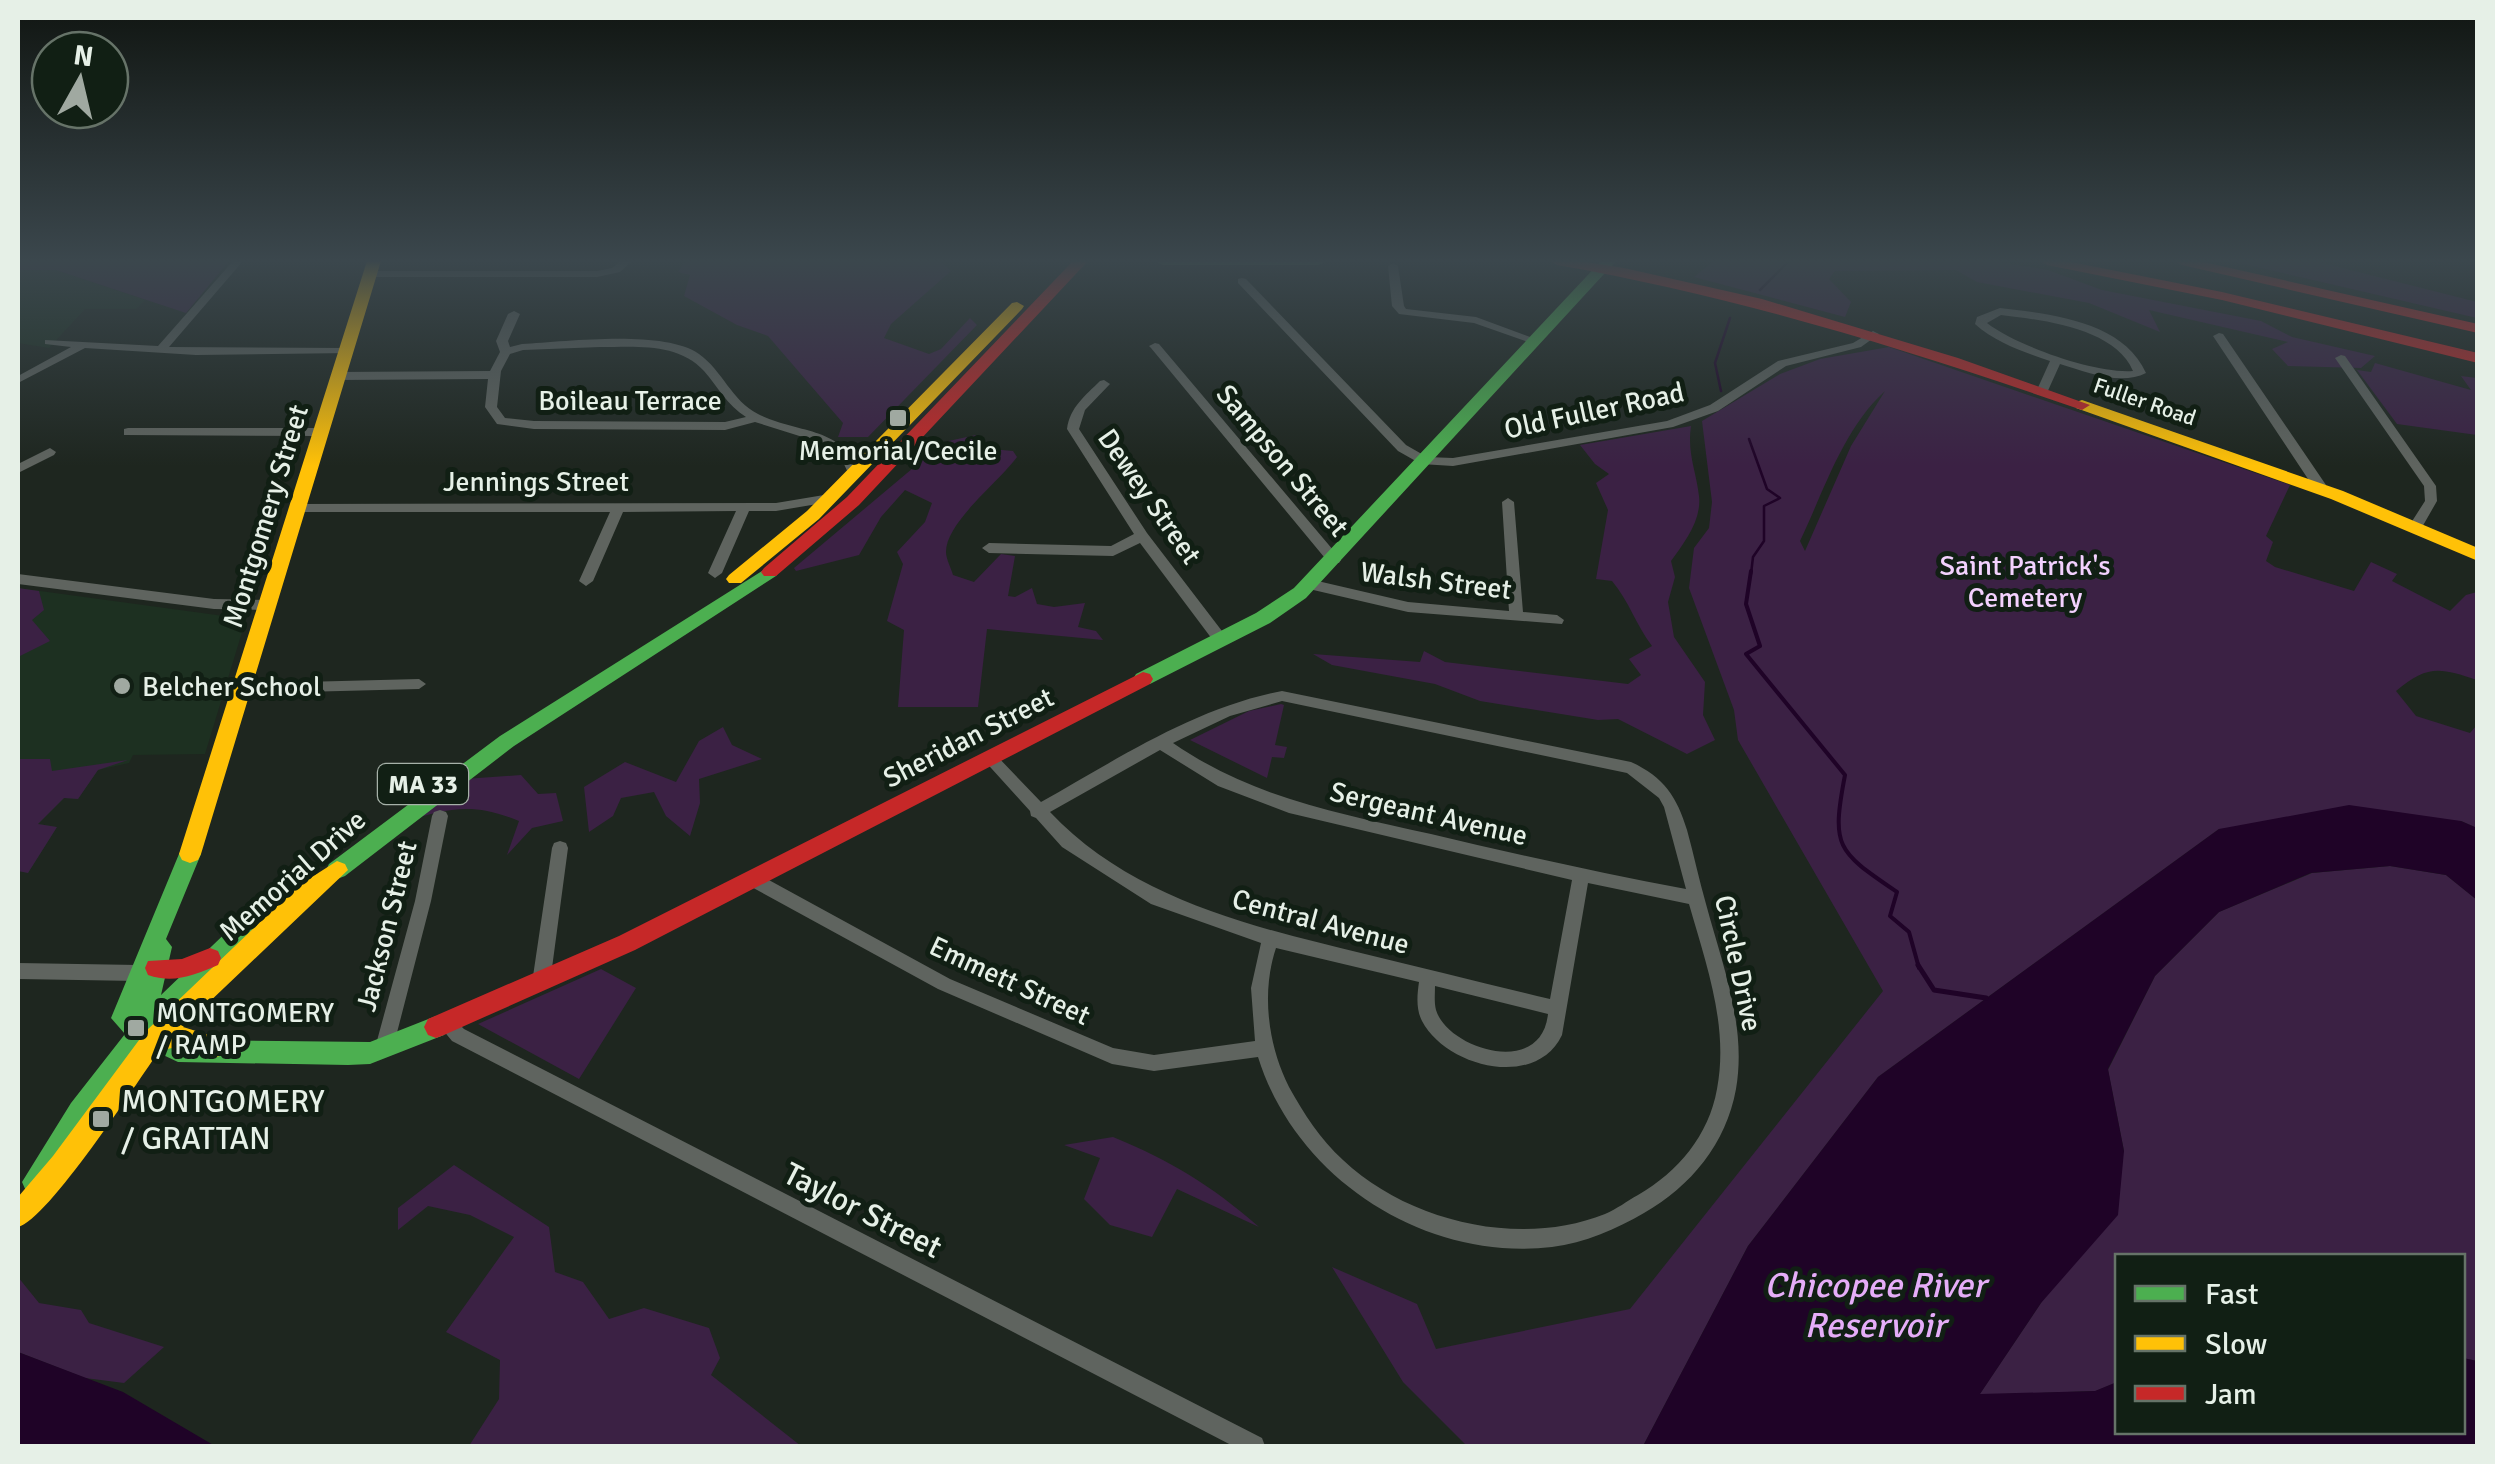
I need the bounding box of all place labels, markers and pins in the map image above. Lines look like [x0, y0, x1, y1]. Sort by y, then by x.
marker: Memorial/Cecile [887, 407, 909, 429]
place label: Memorial/Cecile [798, 434, 998, 468]
place label: Belcher School [142, 670, 321, 704]
marker: Belcher School [111, 675, 133, 697]
place label: MONTGOMERY / RAMP [156, 996, 334, 1062]
marker: MONTGOMERY / RAMP [125, 1017, 147, 1039]
place label: MONTGOMERY / GRATTAN [121, 1082, 325, 1158]
marker: MONTGOMERY / GRATTAN [90, 1108, 112, 1130]

